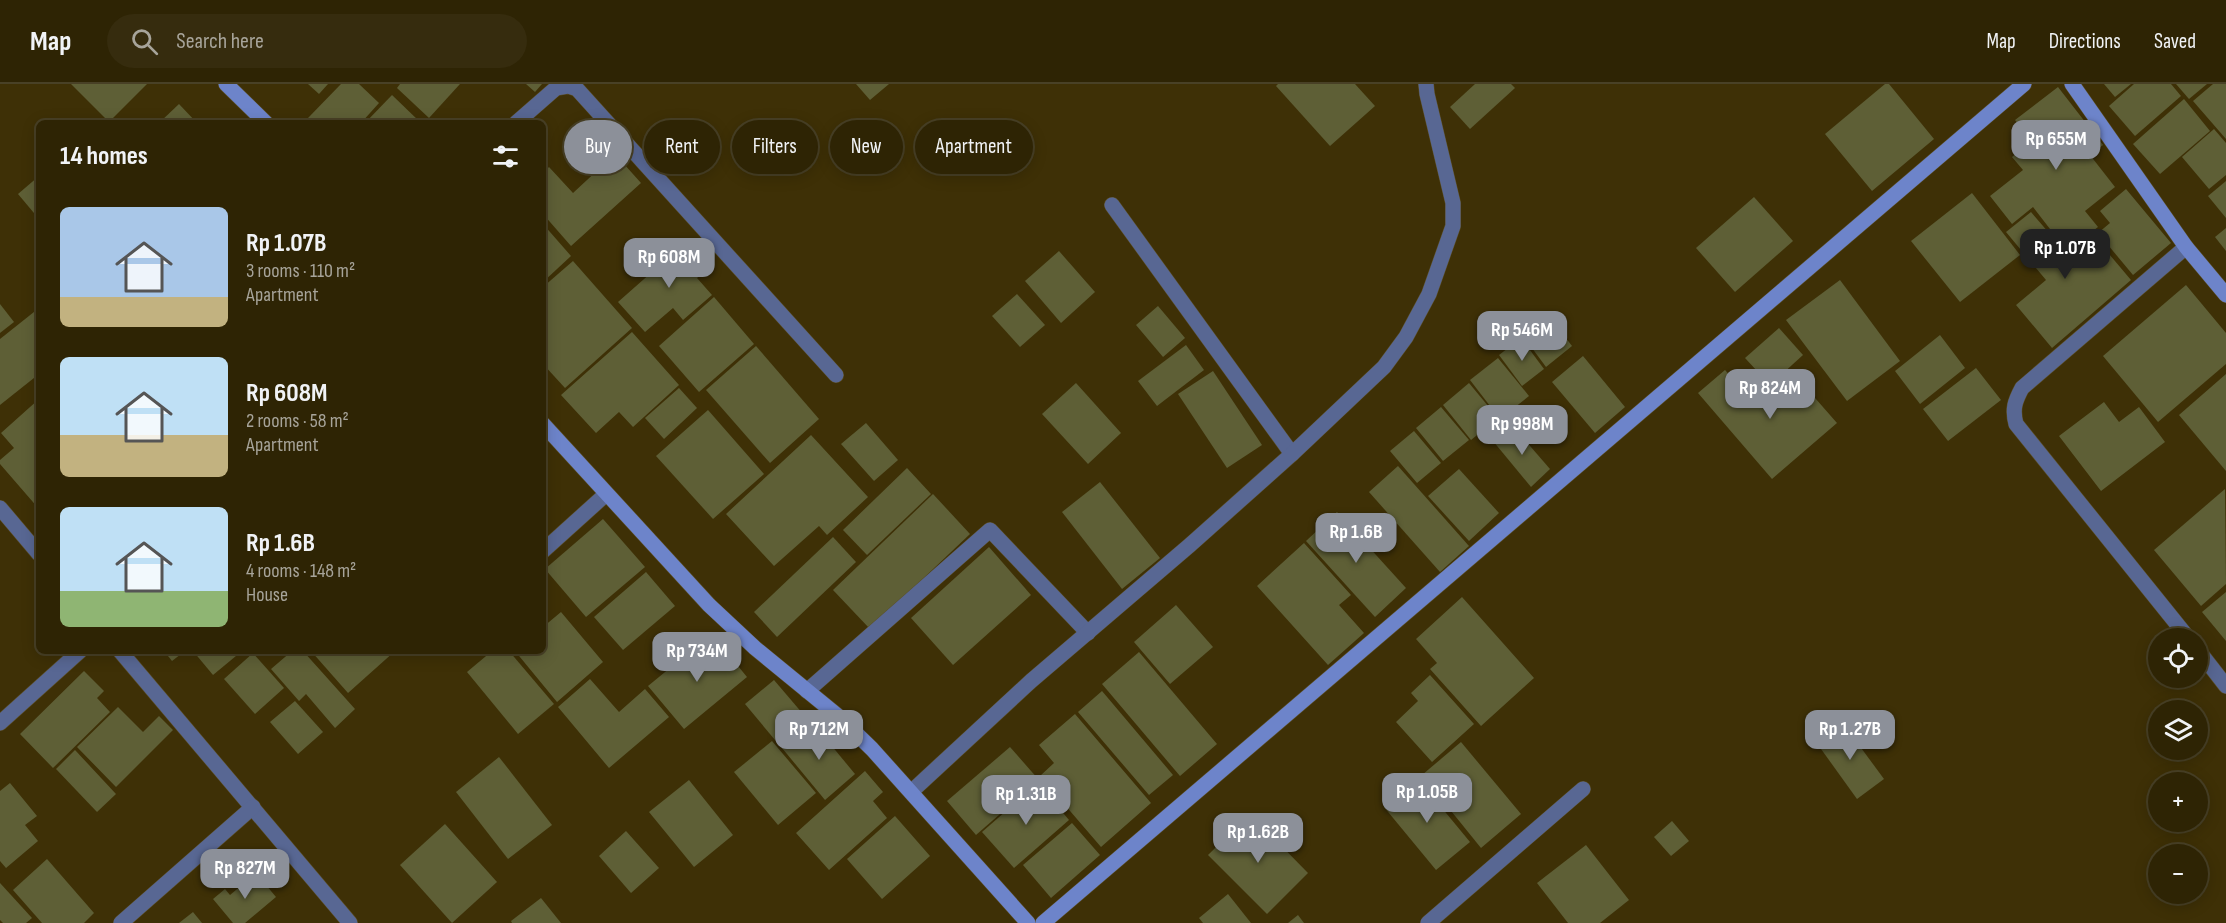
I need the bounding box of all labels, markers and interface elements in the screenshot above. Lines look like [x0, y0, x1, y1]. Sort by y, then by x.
search box [107, 14, 527, 68]
text: Map [30, 25, 71, 58]
icon: search [128, 25, 161, 58]
text: Search here [176, 28, 264, 55]
text: Map [1986, 29, 2016, 54]
text: Directions [2049, 29, 2121, 54]
text: Saved [2154, 29, 2196, 54]
chip: Buy [564, 120, 632, 174]
chip: Rent [644, 120, 720, 174]
chip: Filters [732, 120, 818, 174]
chip: New [830, 120, 903, 174]
chip: Apartment [915, 120, 1033, 174]
pin: Rp 655M [2001, 120, 2111, 171]
text: Rp 655M [2025, 127, 2087, 151]
icon: filters [489, 140, 522, 173]
text: 14 homes [60, 141, 148, 172]
text: Rp 1.07B [246, 228, 326, 259]
pin: Rp 1.07B [2003, 229, 2127, 280]
icon: home [108, 231, 180, 303]
text: Rp 1.07B [2034, 236, 2096, 260]
pin: Rp 608M [614, 238, 724, 289]
text: Rp 608M [638, 245, 700, 269]
text: 3 rooms · 110 m² [246, 259, 355, 283]
text: Apartment [246, 283, 319, 307]
pin: Rp 546M [1467, 311, 1577, 362]
text: Rp 546M [1491, 318, 1553, 342]
pin: Rp 824M [1715, 369, 1825, 420]
text: Rp 824M [1739, 376, 1801, 400]
text: Rp 608M [246, 378, 327, 409]
icon: home [108, 381, 180, 453]
pin: Rp 998M [1467, 405, 1577, 456]
text: 2 rooms · 58 m² [246, 409, 349, 433]
text: Rp 998M [1491, 412, 1553, 436]
text: Apartment [246, 433, 319, 457]
pin: Rp 1.6B [1301, 513, 1411, 564]
text: Rp 1.6B [1330, 520, 1383, 544]
text: Rp 1.6B [246, 528, 315, 559]
icon: home [108, 531, 180, 603]
text: 4 rooms · 148 m² [246, 559, 356, 583]
text: House [246, 583, 288, 607]
map controls [2148, 628, 2208, 904]
button: locate [2148, 628, 2208, 688]
pin: Rp 734M [642, 632, 752, 683]
text: Rp 734M [666, 639, 728, 663]
button: layers [2148, 700, 2208, 760]
pin: Rp 712M [764, 710, 874, 761]
pin: Rp 1.27B [1788, 710, 1912, 761]
text: Rp 712M [789, 717, 849, 741]
text: Rp 1.27B [1819, 717, 1881, 741]
button: + [2148, 772, 2208, 832]
pin: Rp 1.05B [1365, 773, 1489, 824]
pin: Rp 1.31B [964, 775, 1088, 826]
text: Rp 1.05B [1396, 780, 1458, 804]
text: Rp 1.31B [996, 782, 1057, 806]
pin: Rp 1.62B [1196, 813, 1320, 864]
text: Rp 1.62B [1227, 820, 1289, 844]
button: − [2148, 844, 2208, 904]
pin: Rp 827M [190, 849, 300, 900]
text: Rp 827M [214, 856, 276, 880]

